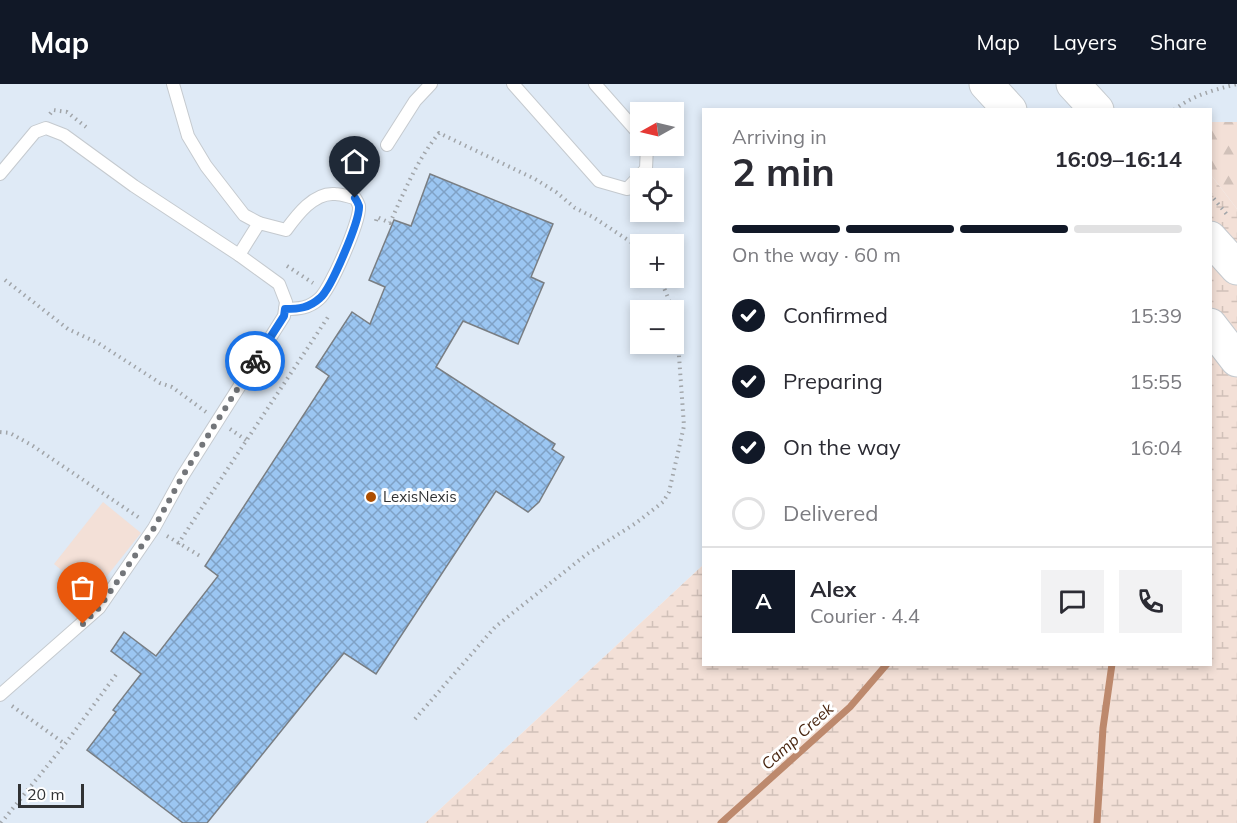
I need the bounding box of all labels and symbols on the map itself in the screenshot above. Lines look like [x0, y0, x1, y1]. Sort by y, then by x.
north arrow [630, 102, 684, 156]
pin [329, 136, 380, 198]
courier [225, 331, 285, 391]
place label: LexisNexis [383, 487, 457, 506]
marker: LexisNexis [364, 490, 378, 504]
pin [57, 562, 108, 624]
water label: Camp Creek [757, 698, 838, 774]
scale bar [18, 781, 84, 808]

